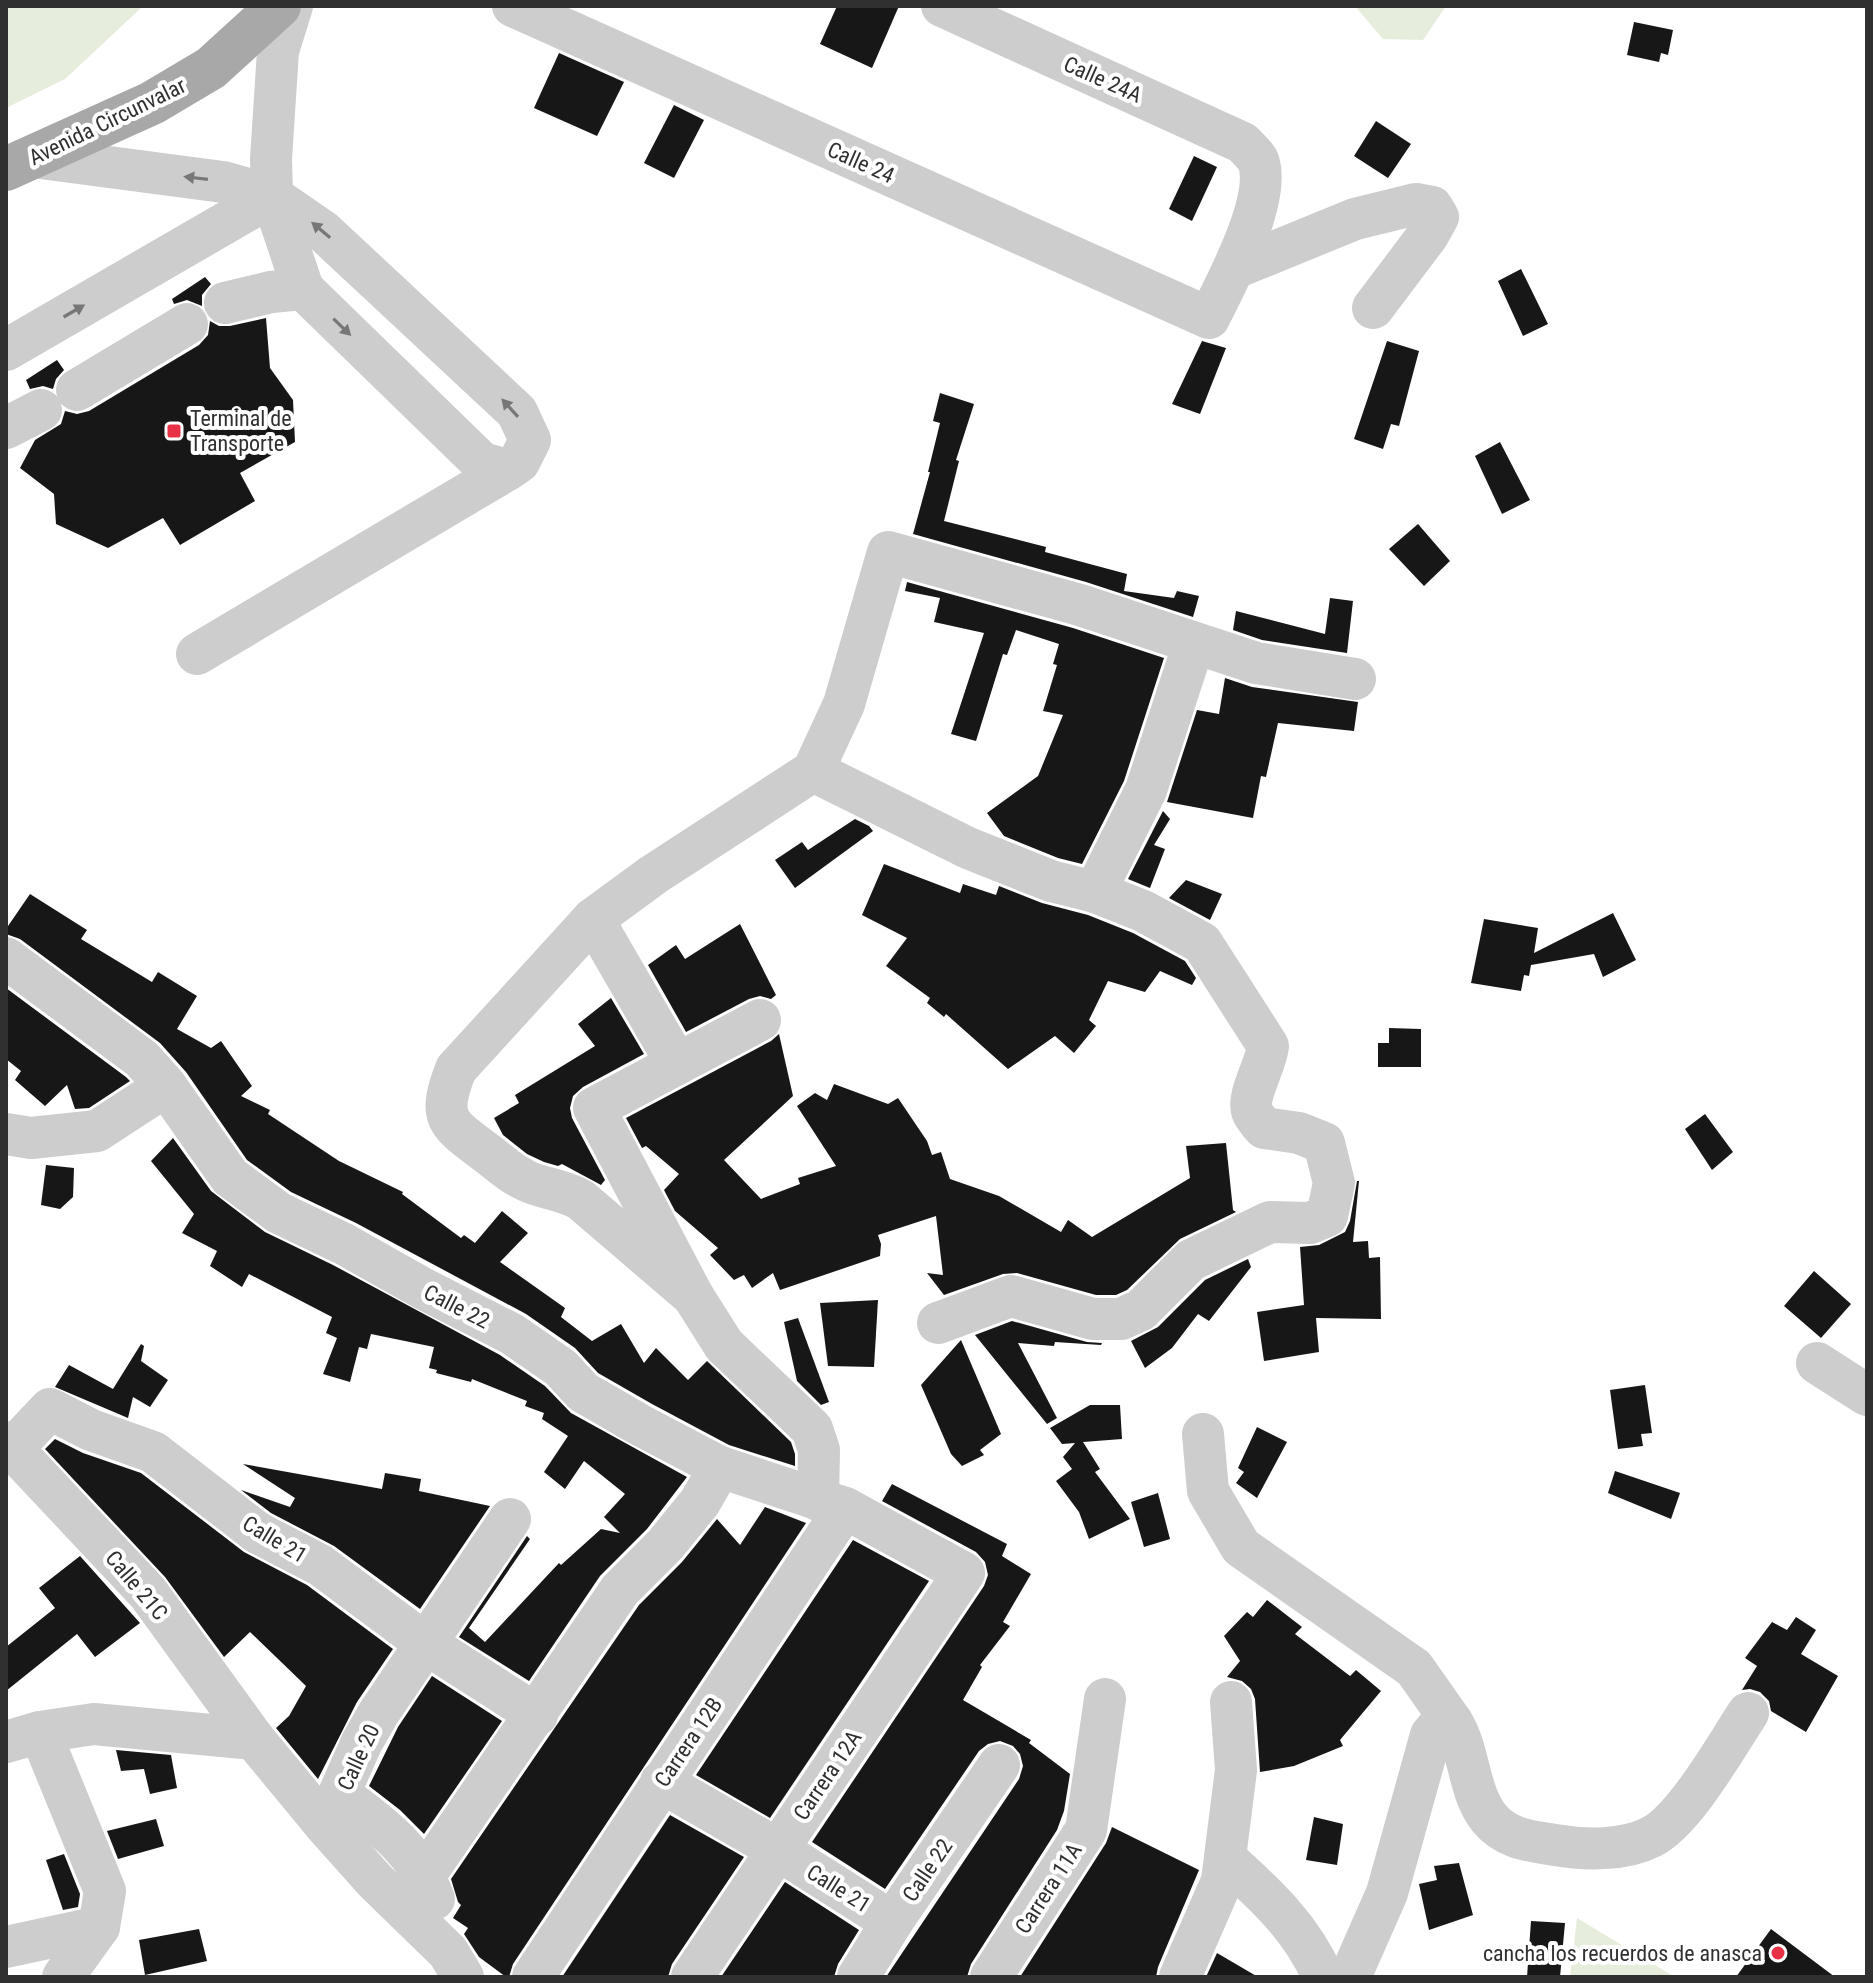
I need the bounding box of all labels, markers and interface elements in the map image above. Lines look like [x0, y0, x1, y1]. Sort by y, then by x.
street label: Calle 24A [1060, 51, 1146, 108]
street label: Avenida Circunvalar [25, 72, 190, 170]
street label: Calle 24 [824, 137, 898, 188]
one-way arrow [183, 172, 208, 185]
one-way arrow [310, 222, 331, 239]
one-way arrow [62, 304, 85, 318]
one-way arrow [332, 317, 351, 336]
one-way arrow [502, 398, 520, 417]
place label: Terminal de Transporte [190, 406, 292, 456]
marker: Terminal de Transporte [165, 422, 183, 440]
street label: Calle 22 [420, 1279, 494, 1334]
street label: Calle 21 [238, 1511, 311, 1568]
street label: Calle 21C [100, 1546, 173, 1625]
street label: Carrera 12B [649, 1693, 727, 1792]
street label: Calle 20 [332, 1720, 385, 1794]
street label: Carrera 12A [788, 1725, 867, 1825]
street label: Calle 22 [897, 1834, 957, 1906]
street label: Carrera 11A [1010, 1838, 1087, 1938]
street label: Calle 21 [802, 1859, 875, 1918]
place label: cancha los recuerdos de anasca [1483, 1941, 1762, 1966]
marker: cancha los recuerdos de anasca [1769, 1944, 1787, 1962]

